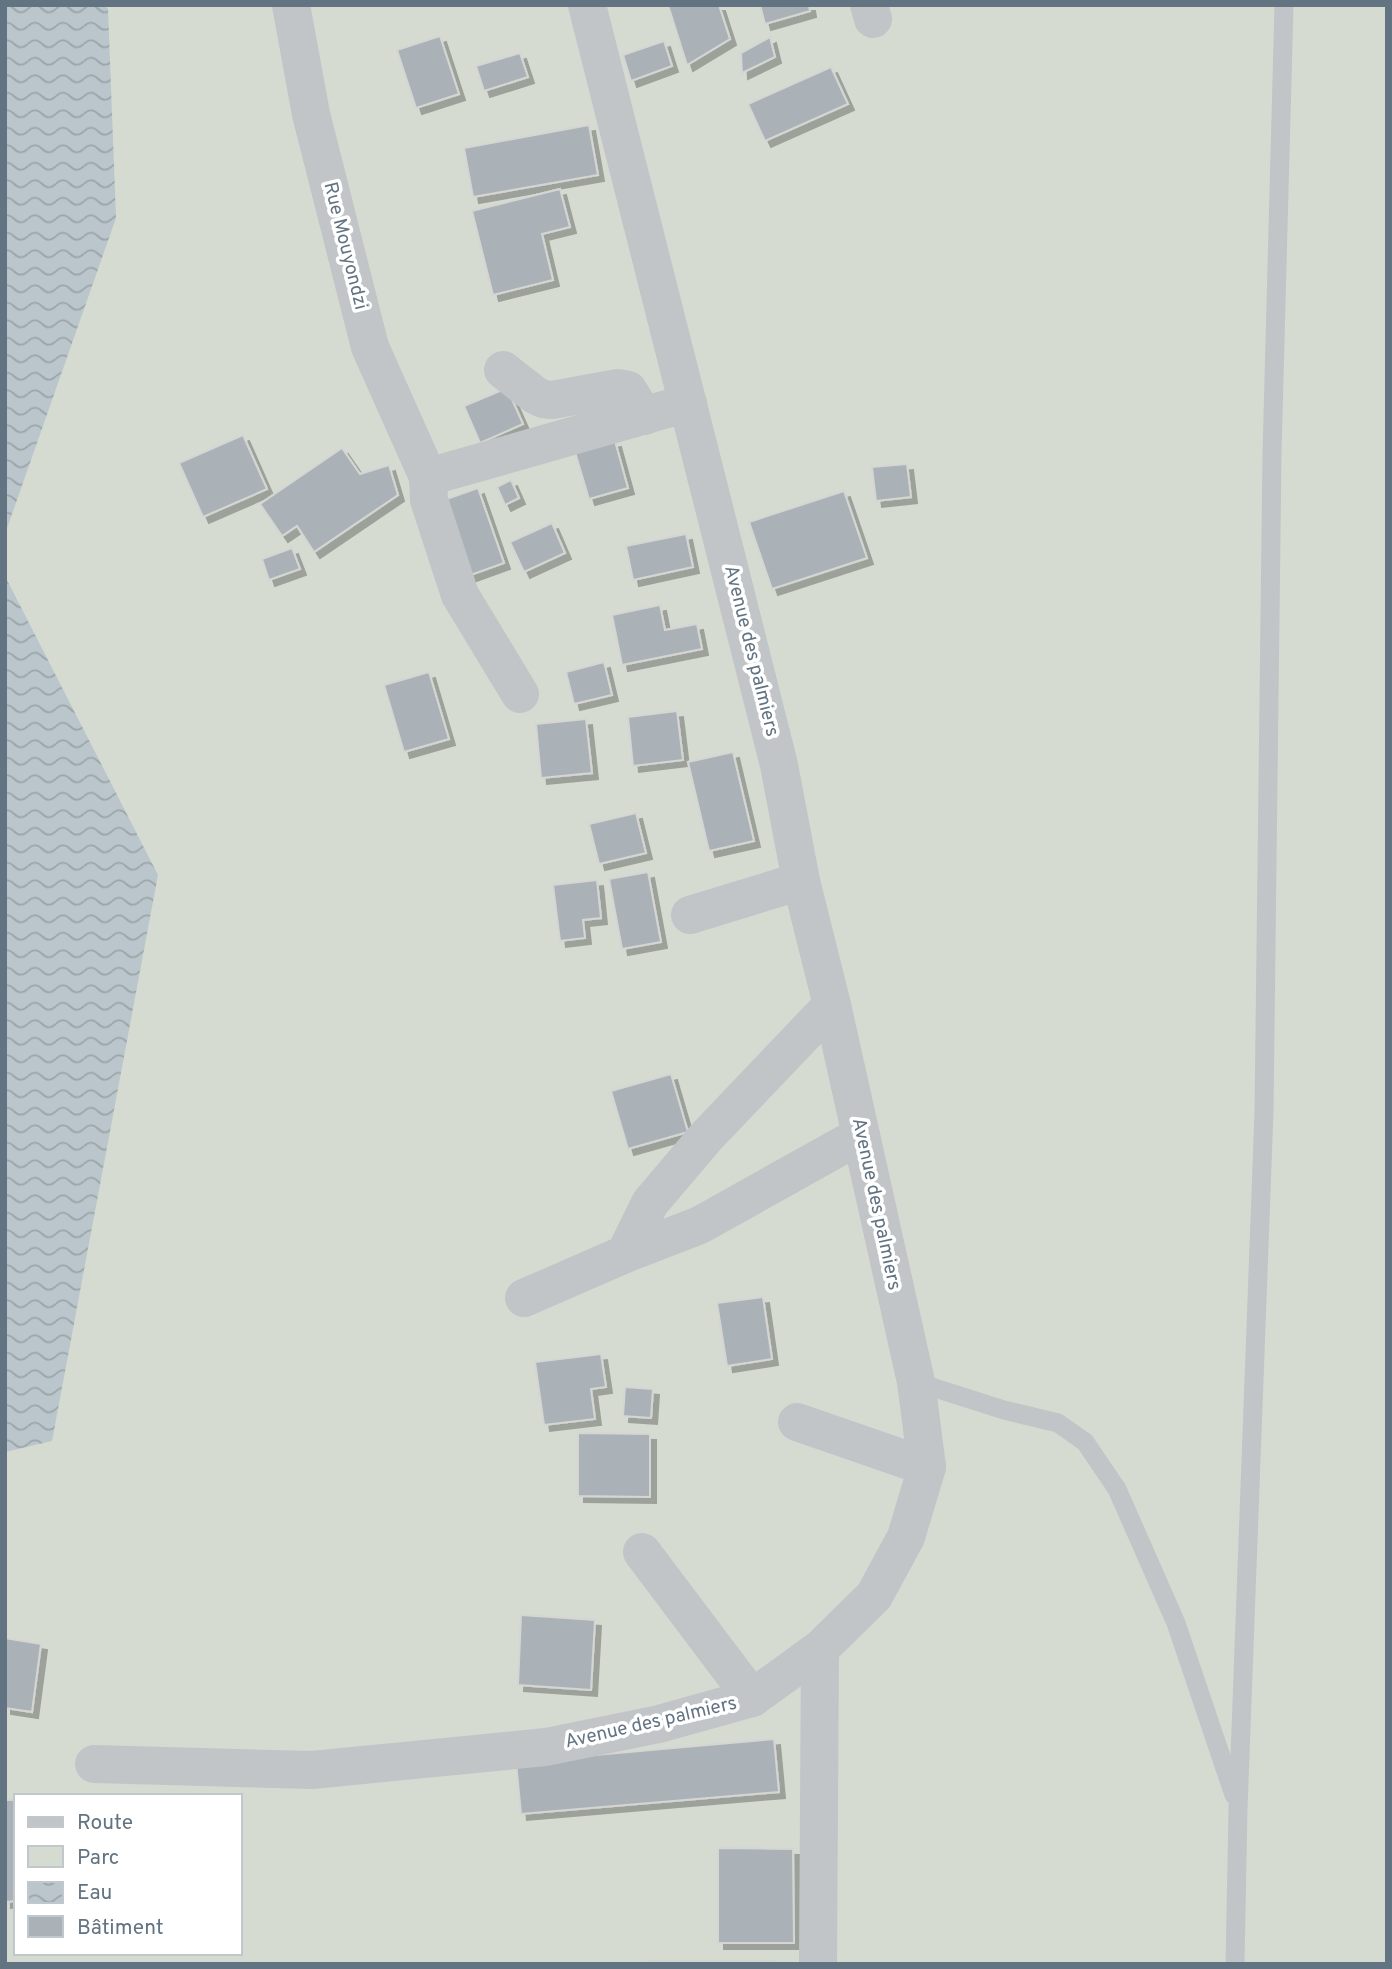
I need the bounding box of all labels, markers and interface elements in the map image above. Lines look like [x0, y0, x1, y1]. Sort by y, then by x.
street label: Rue Mouyondzi [318, 180, 372, 312]
street label: Avenue des palmiers [718, 563, 784, 739]
street label: Avenue des palmiers [846, 1116, 906, 1292]
street label: Avenue des palmiers [563, 1692, 739, 1754]
legend [14, 1794, 242, 1955]
text: Route [77, 1810, 133, 1837]
text: Parc [77, 1845, 119, 1872]
text: Eau [77, 1880, 112, 1907]
text: Bâtiment [77, 1915, 164, 1942]

